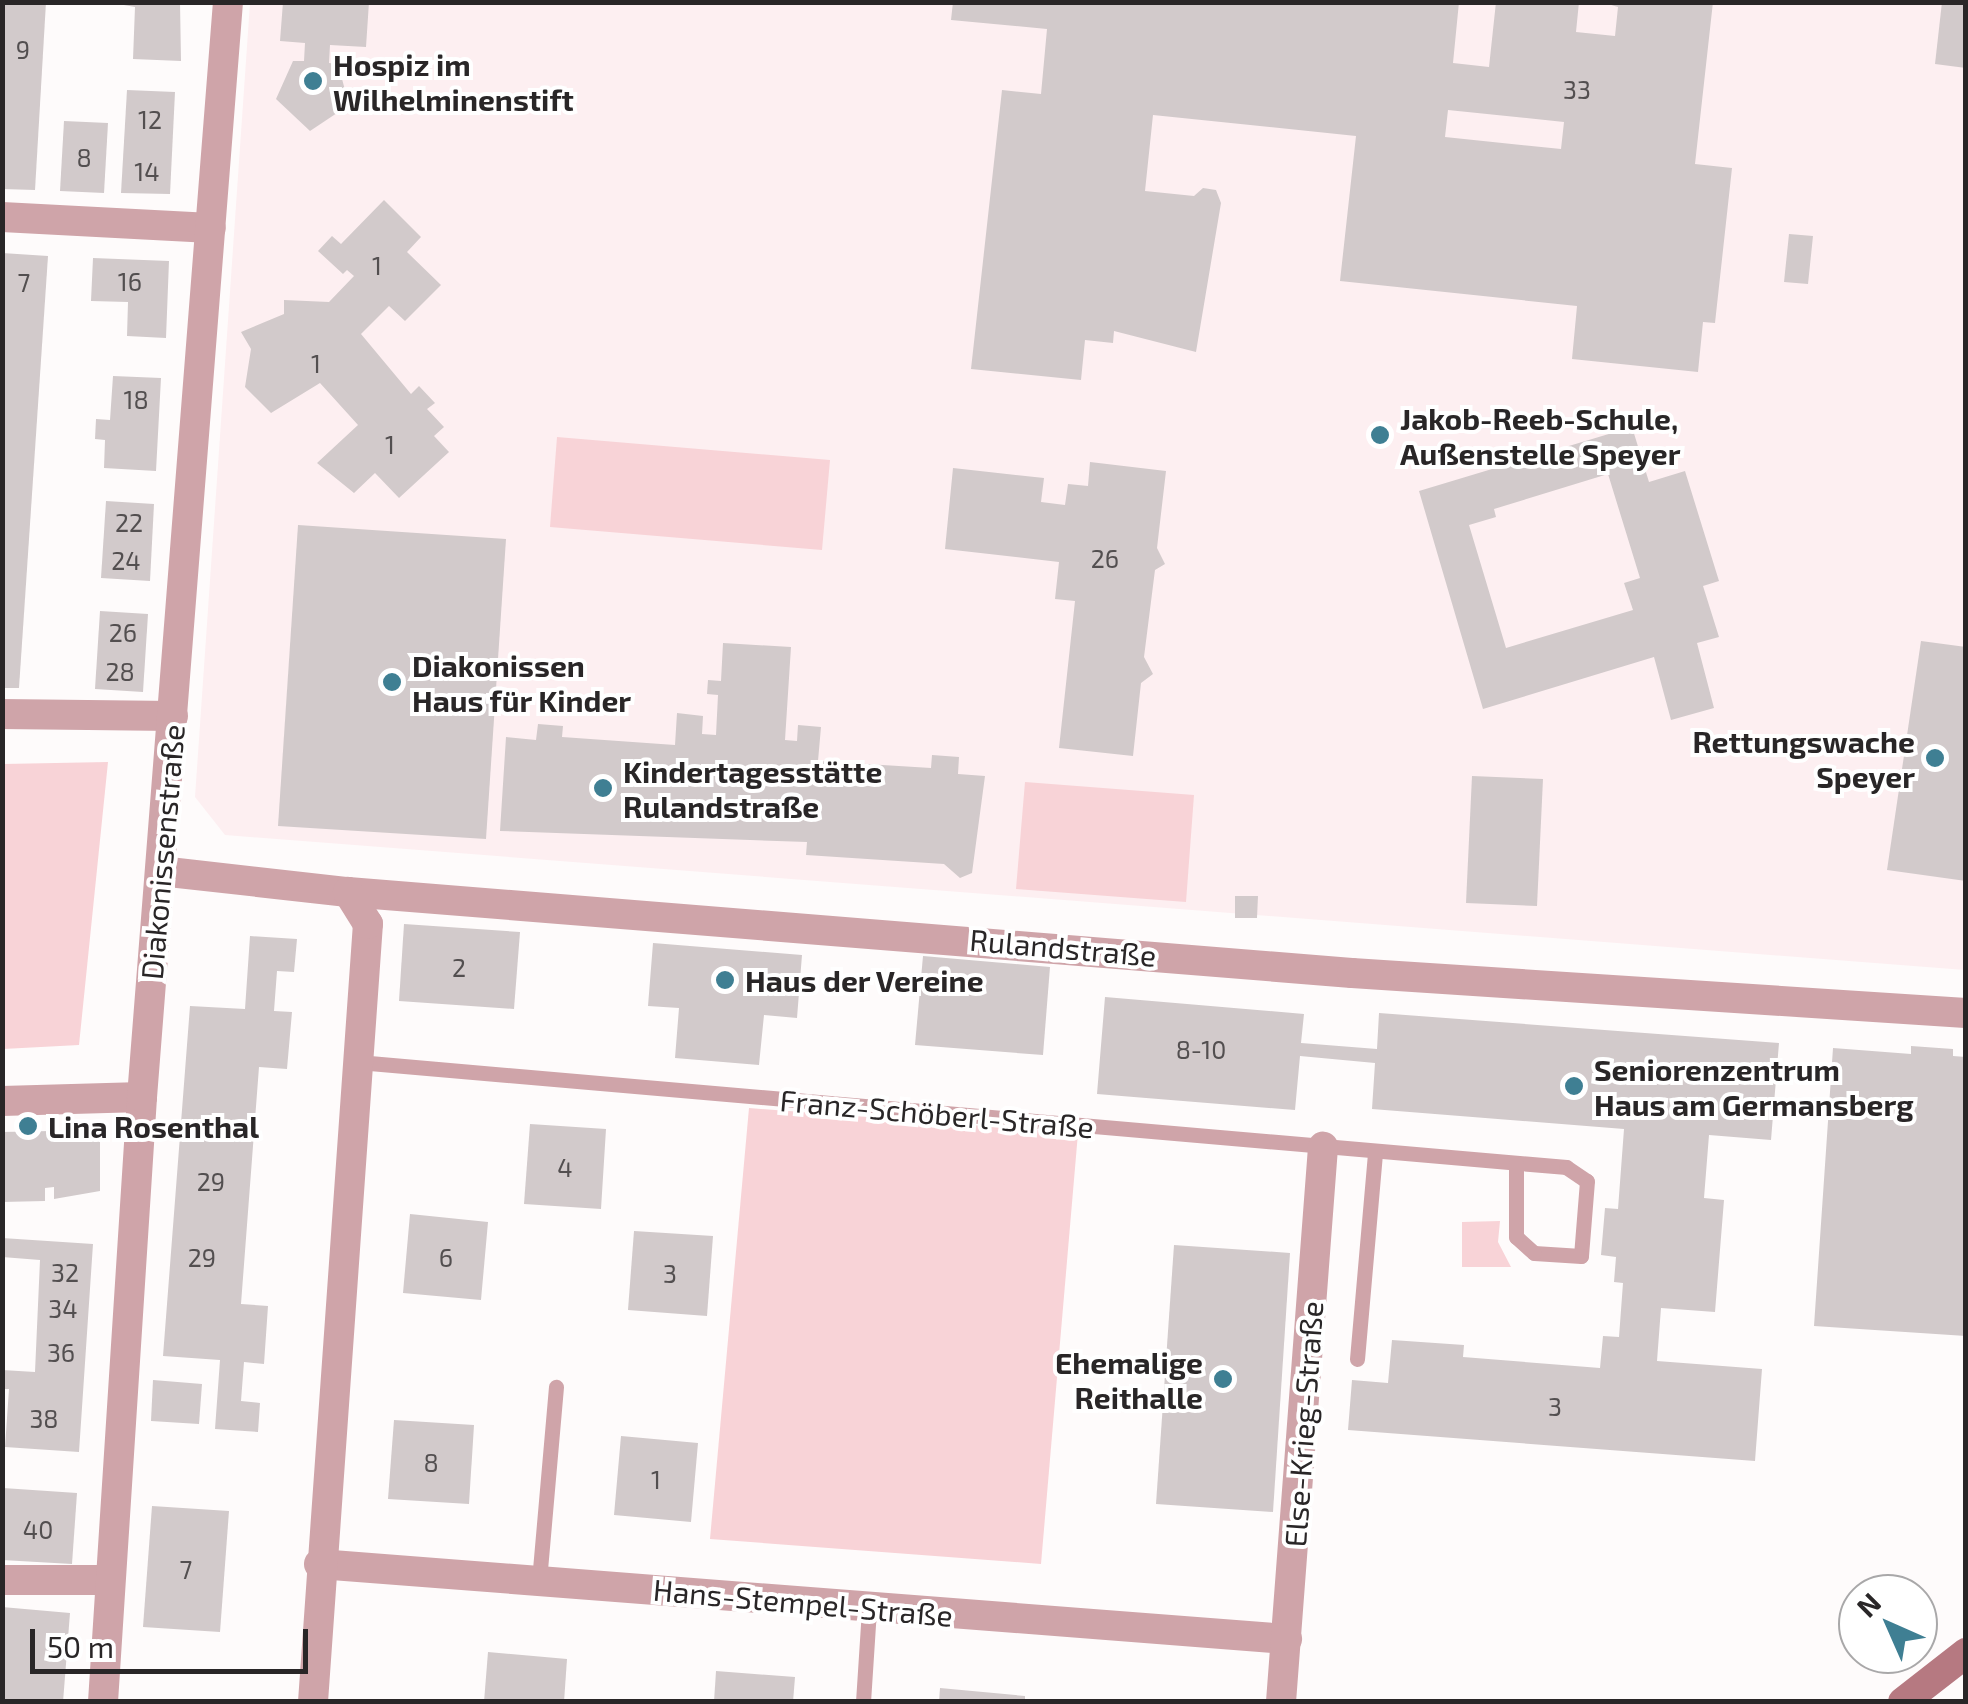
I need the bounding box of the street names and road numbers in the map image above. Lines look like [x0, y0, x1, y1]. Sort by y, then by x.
street label: Diakonissenstraße [133, 723, 191, 981]
street label: Rulandstraße [968, 921, 1158, 973]
street label: Franz-Schöberl-Straße [779, 1081, 1095, 1145]
street label: Else-Krieg-Straße [1276, 1300, 1330, 1548]
street label: Hans-Stempel-Straße [652, 1571, 954, 1633]

